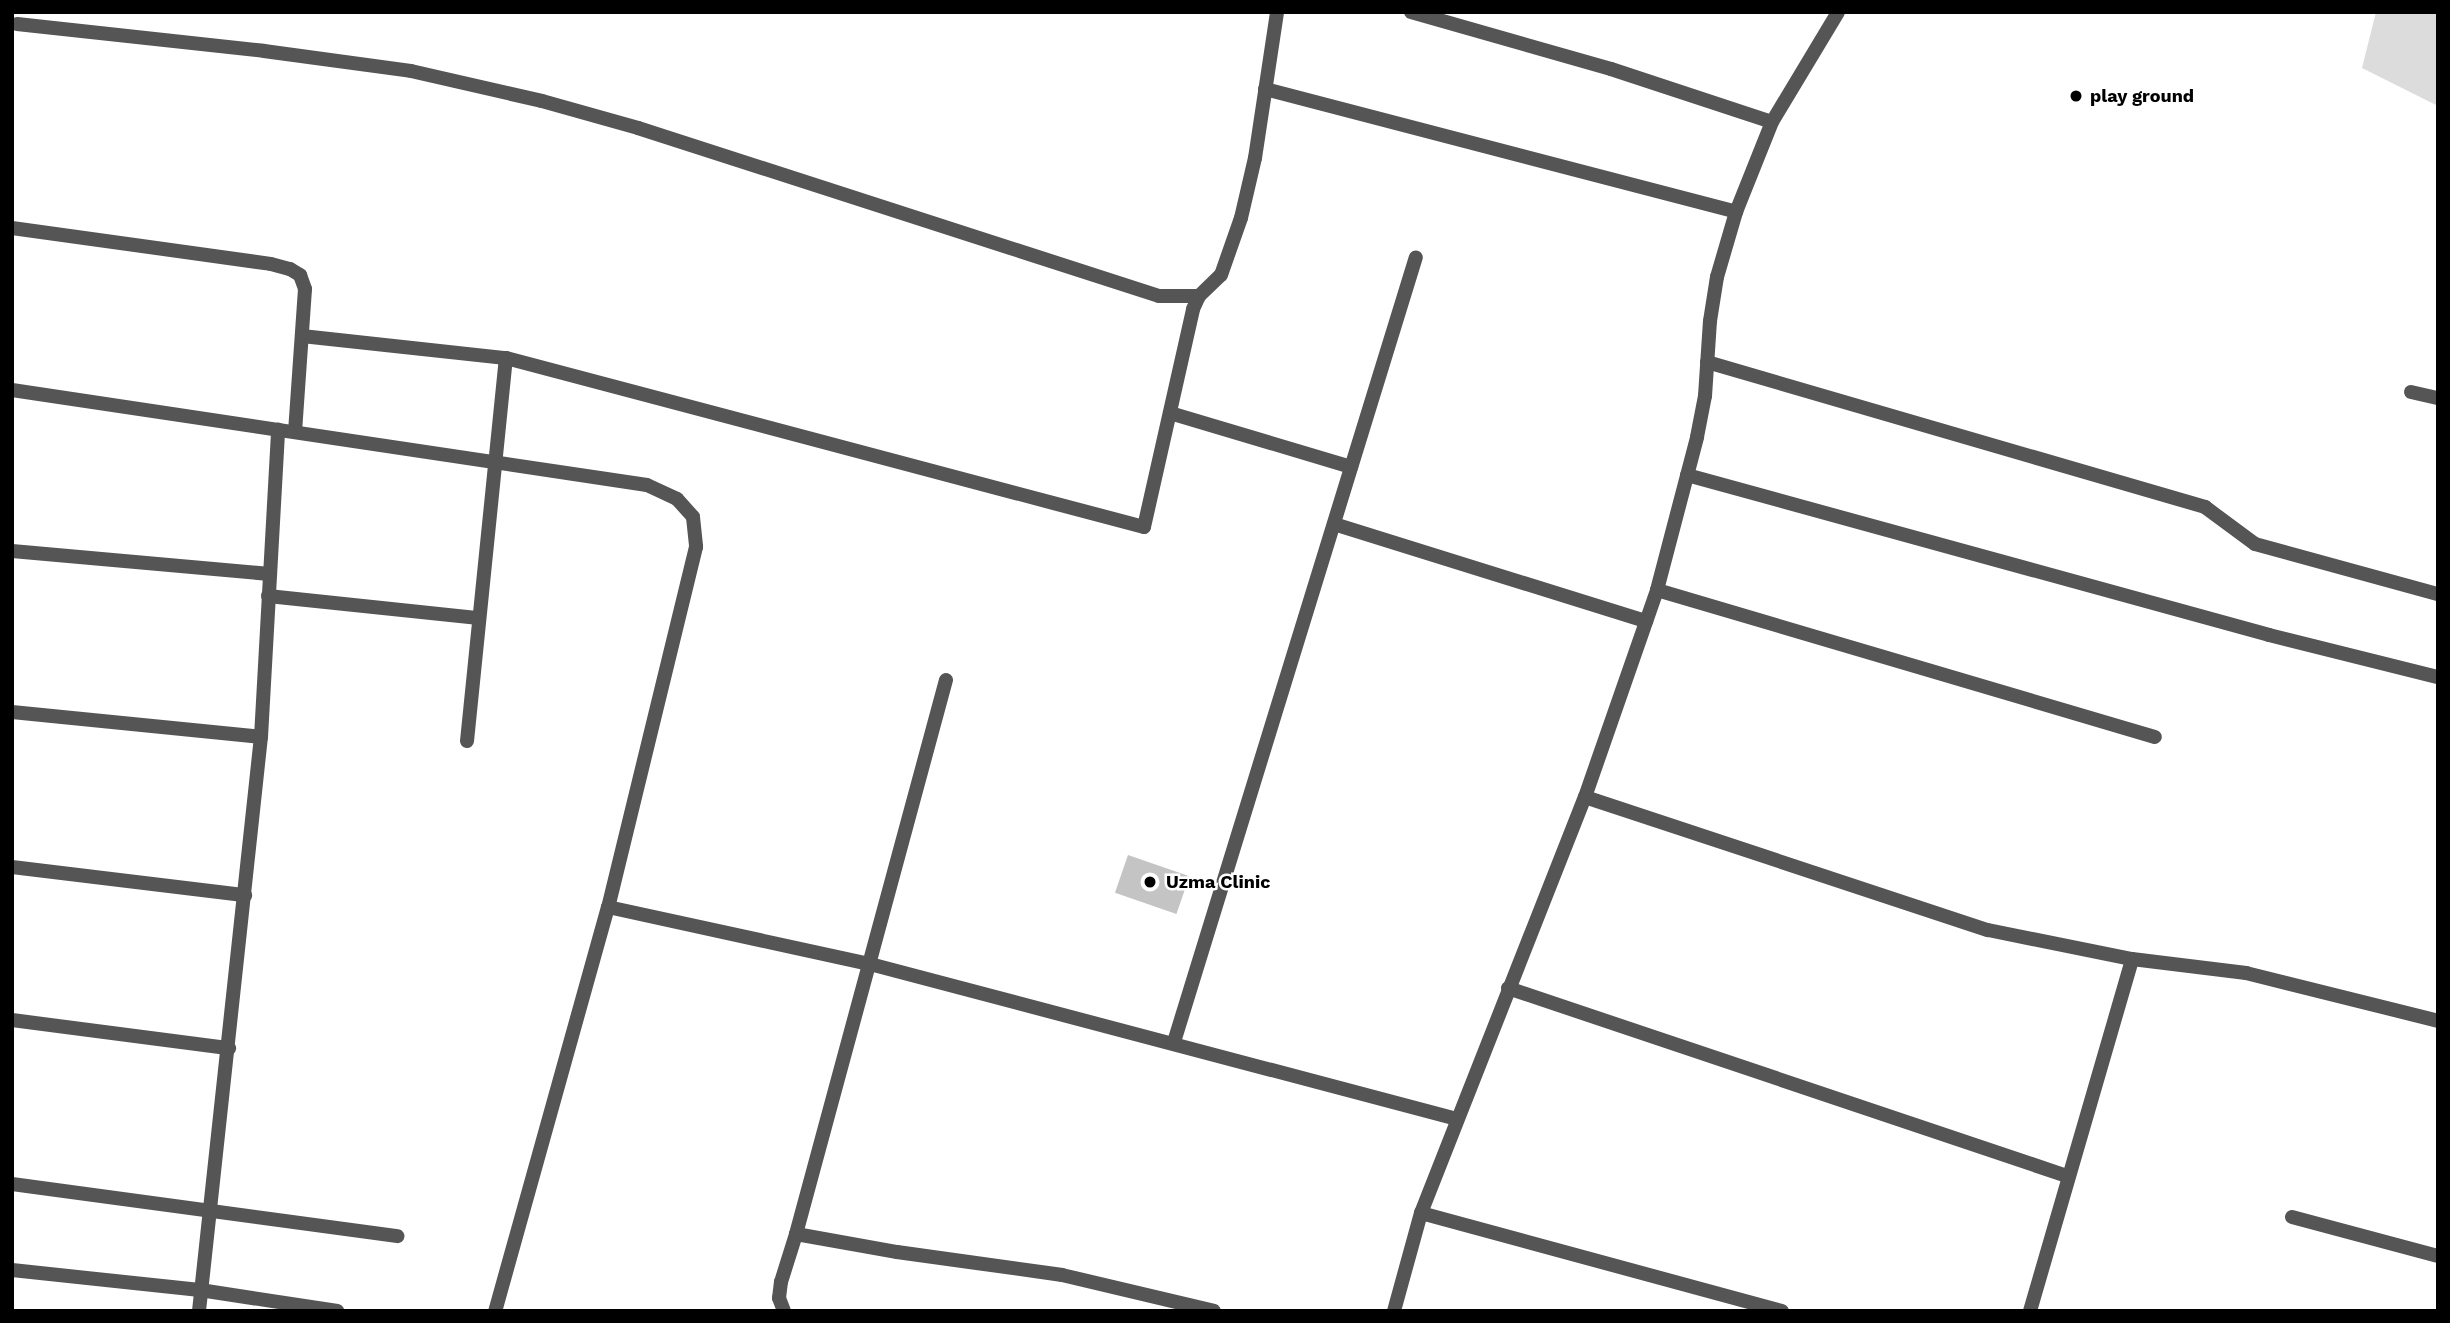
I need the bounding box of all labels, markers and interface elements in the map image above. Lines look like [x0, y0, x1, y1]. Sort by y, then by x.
place label: play ground [2090, 85, 2195, 107]
marker: play ground [2068, 88, 2084, 104]
place label: Uzma Clinic [1166, 871, 1271, 893]
marker: Uzma Clinic [1140, 872, 1160, 892]

